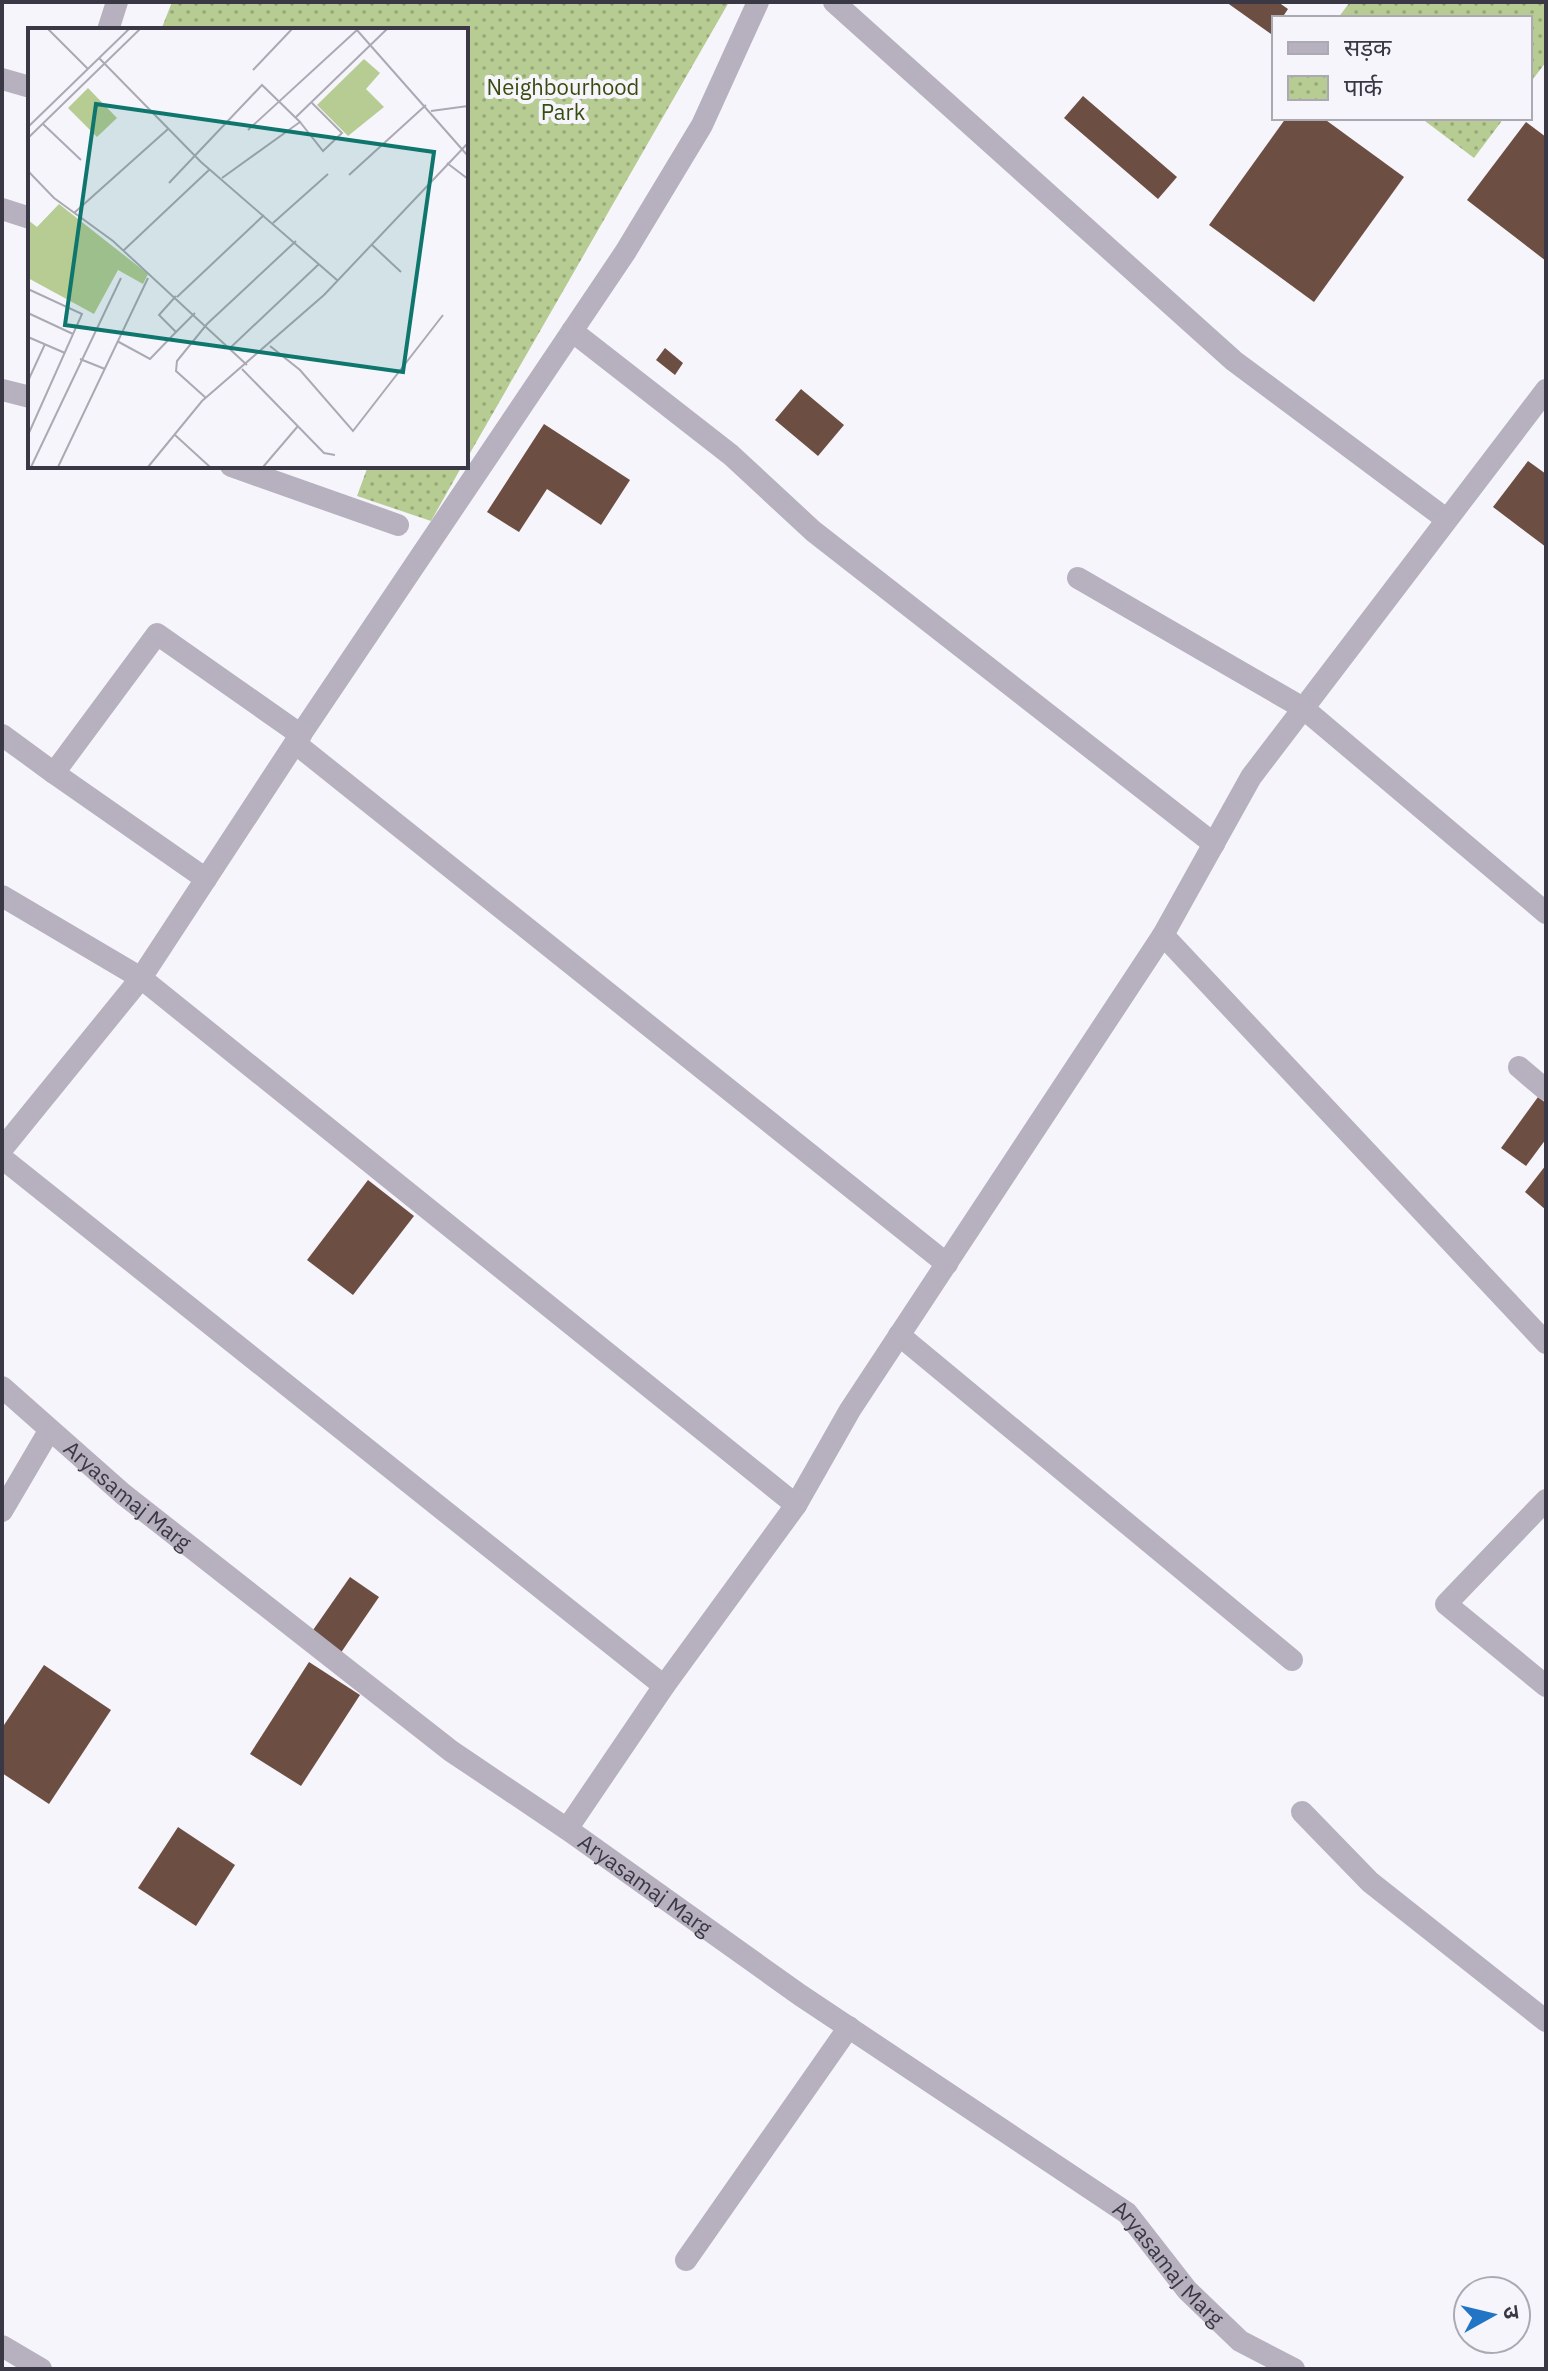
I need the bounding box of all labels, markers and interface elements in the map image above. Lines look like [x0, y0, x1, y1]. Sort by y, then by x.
legend [1272, 16, 1532, 120]
inset map [28, 28, 468, 468]
text: सड़क [1344, 31, 1392, 63]
text: पार्क [1344, 71, 1383, 103]
park label: Neighbourhood Park [487, 72, 639, 126]
street label: Aryasamaj Marg [58, 1433, 198, 1557]
street label: Aryasamaj Marg [573, 1827, 718, 1942]
street label: Aryasamaj Marg [1108, 2193, 1231, 2332]
north arrow [1452, 2275, 1532, 2355]
text: उ [1497, 2304, 1528, 2322]

